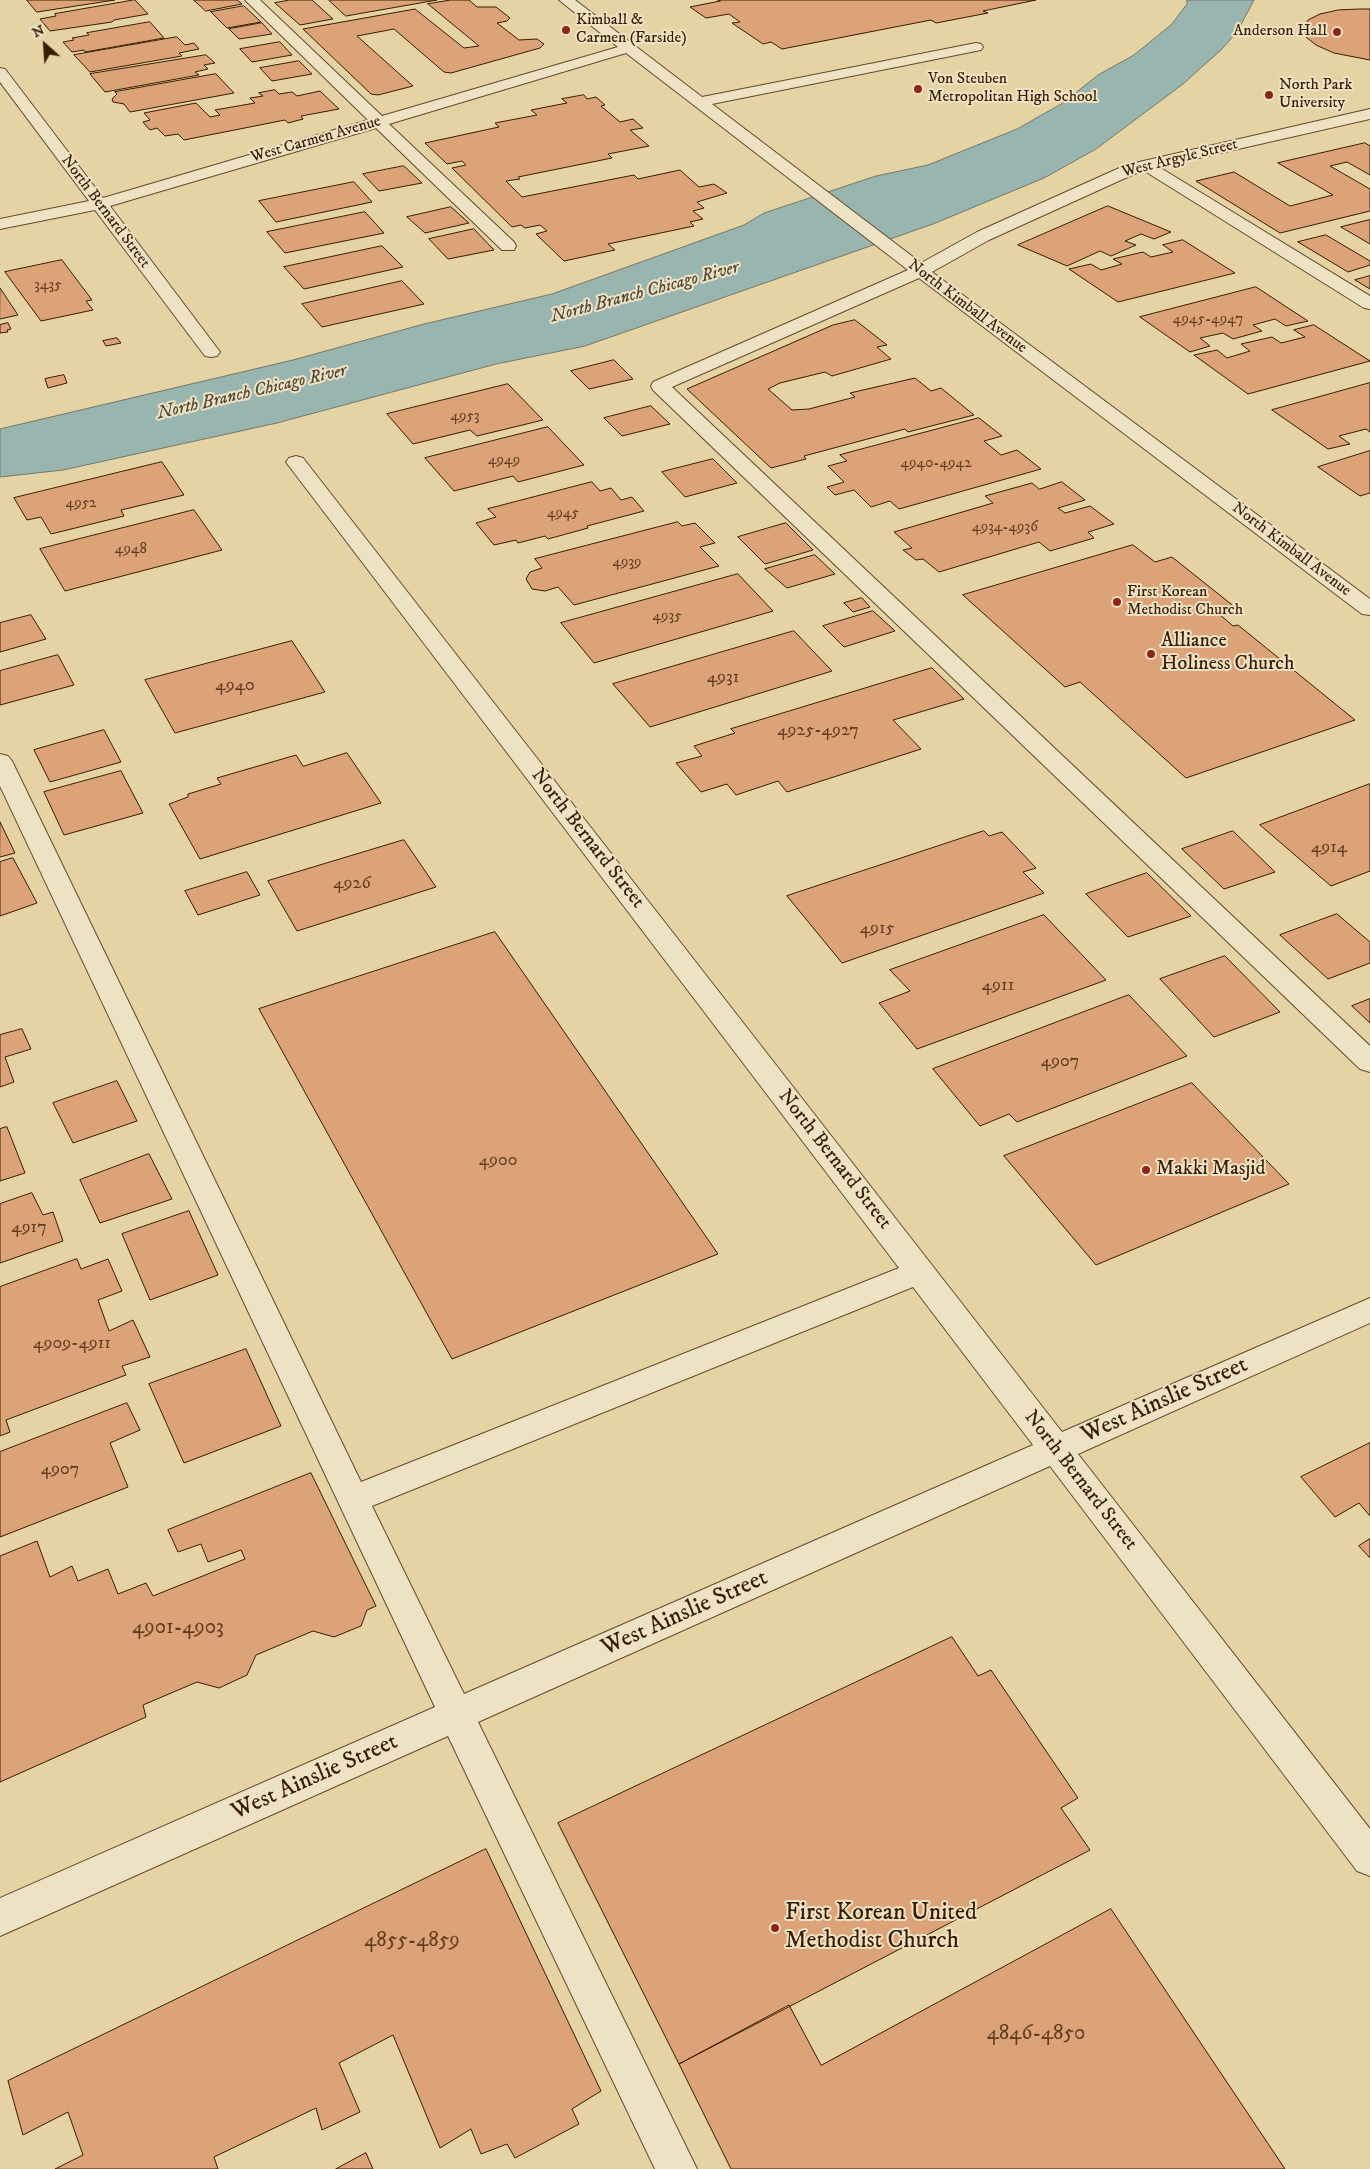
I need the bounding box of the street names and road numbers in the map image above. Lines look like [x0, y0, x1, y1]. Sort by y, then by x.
street label: West Carmen Avenue [249, 112, 383, 168]
street label: West Argyle Street [1120, 135, 1240, 183]
street label: North Bernard Street [56, 152, 154, 272]
street label: North Kimball Avenue [904, 256, 1030, 358]
street label: North Kimball Avenue [1228, 499, 1354, 601]
street label: North Bernard Street [525, 764, 649, 914]
street label: North Bernard Street [772, 1085, 896, 1235]
street label: West Ainslie Street [1077, 1351, 1253, 1451]
street label: North Bernard Street [1018, 1406, 1142, 1556]
street label: West Ainslie Street [597, 1564, 773, 1664]
street label: West Ainslie Street [227, 1728, 403, 1828]

